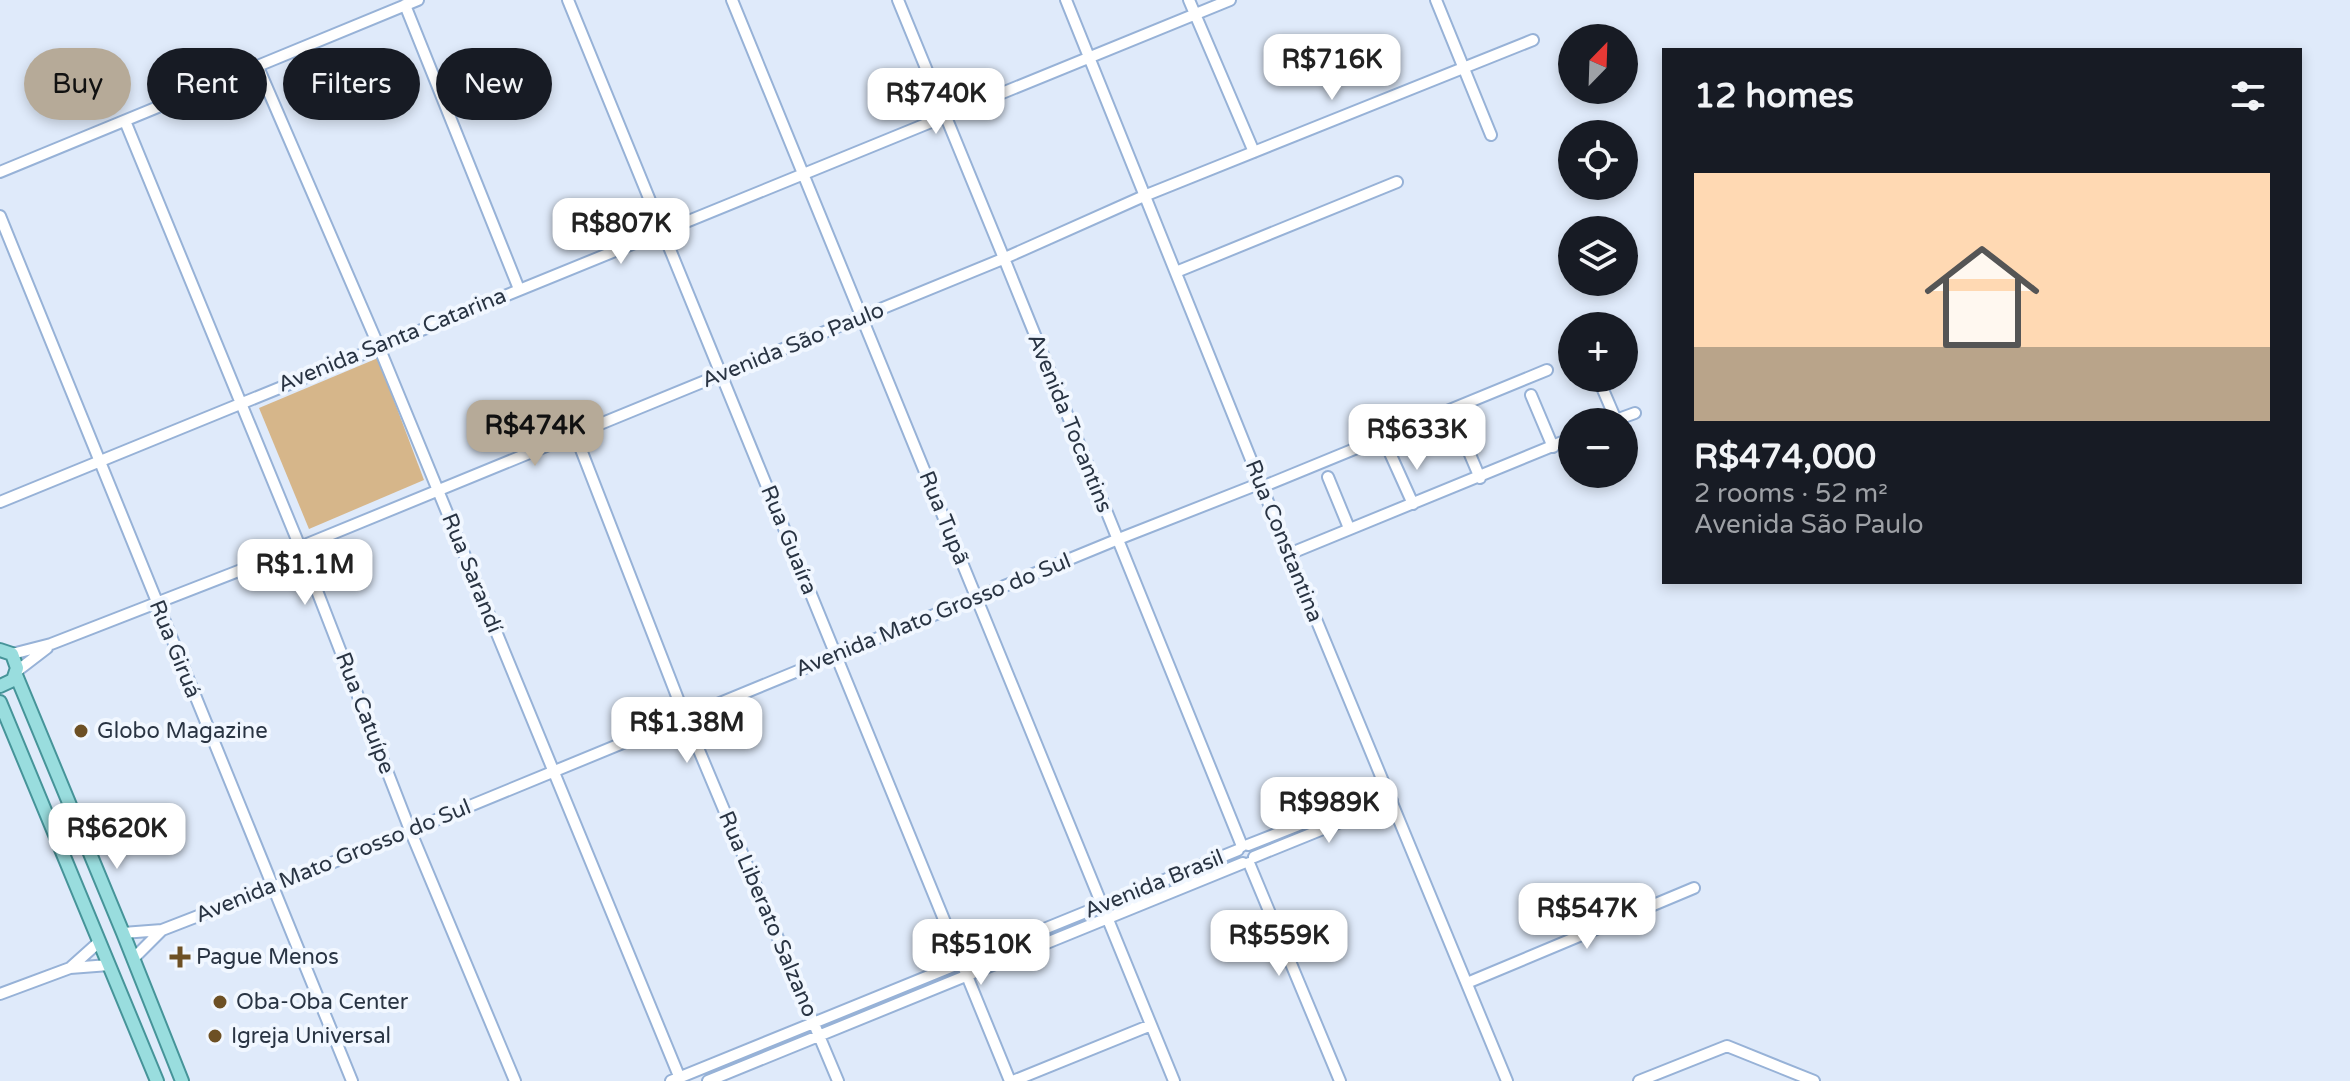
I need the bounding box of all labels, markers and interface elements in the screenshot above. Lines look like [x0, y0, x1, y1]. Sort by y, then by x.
north arrow [1558, 24, 1638, 104]
map controls [1558, 24, 1638, 488]
pin: R$716K [1267, 34, 1397, 102]
text: R$716K [1282, 44, 1382, 75]
chip: Buy [24, 48, 131, 120]
chip: Rent [147, 48, 267, 120]
chip: Filters [283, 48, 420, 120]
chip: New [436, 48, 552, 120]
pin: R$740K [871, 68, 1001, 136]
icon: filters [2226, 74, 2270, 118]
text: 12 homes [1694, 76, 1854, 117]
text: R$740K [886, 78, 986, 109]
button: locate [1558, 120, 1638, 200]
pin: R$807K [556, 198, 686, 266]
text: R$807K [571, 208, 671, 239]
button: layers [1558, 216, 1638, 296]
icon: home [1910, 225, 2054, 369]
street label: Avenida Santa Catarina [274, 282, 510, 398]
street label: Avenida São Paulo [698, 297, 888, 393]
button: + [1558, 312, 1638, 392]
street label: Avenida Tocantins [1022, 330, 1118, 516]
pin: R$474K [470, 400, 600, 468]
pin: R$633K [1352, 404, 1482, 472]
button: − [1558, 408, 1638, 488]
text: R$474K [485, 410, 585, 441]
text: R$633K [1367, 414, 1467, 445]
text: R$474,000 [1694, 437, 1876, 478]
street label: Rua Constantina [1240, 456, 1328, 626]
street label: Rua Tupã [913, 467, 975, 569]
text: 2 rooms · 52 m² [1694, 478, 1888, 509]
street label: Rua Guaíra [755, 481, 823, 599]
street label: Rua Sarandí [436, 509, 508, 637]
text: Avenida São Paulo [1694, 509, 1923, 540]
pin: R$1.1M [240, 539, 370, 607]
street label: Avenida Mato Grosso do Sul [792, 548, 1074, 682]
text: R$1.1M [255, 549, 355, 580]
street label: Rua Giruá [144, 596, 206, 702]
street label: Rua Catuípe [330, 649, 400, 777]
pin: R$1.38M [613, 697, 761, 765]
text: R$1.38M [629, 707, 745, 738]
place label: Globo Magazine [97, 718, 268, 744]
marker: Globo Magazine [72, 722, 90, 740]
pin: R$989K [1264, 777, 1394, 845]
text: R$989K [1279, 787, 1379, 818]
street label: Avenida Mato Grosso do Sul [192, 794, 474, 928]
pin: R$620K [52, 803, 182, 871]
street label: Rua Liberato Salzano [713, 807, 823, 1021]
text: R$620K [67, 813, 167, 844]
street label: Avenida Brasil [1081, 844, 1227, 924]
pin: R$547K [1522, 883, 1652, 951]
text: R$547K [1537, 893, 1637, 924]
pin: R$559K [1214, 910, 1344, 978]
pin: R$510K [916, 919, 1046, 987]
text: R$559K [1229, 920, 1329, 951]
text: R$510K [931, 929, 1031, 960]
place label: Pague Menos [196, 944, 339, 970]
marker: Pague Menos [171, 948, 189, 966]
place label: Oba-Oba Center [236, 989, 409, 1015]
marker: Oba-Oba Center [211, 993, 229, 1011]
place label: Igreja Universal [231, 1023, 391, 1049]
marker: Igreja Universal [206, 1027, 224, 1045]

